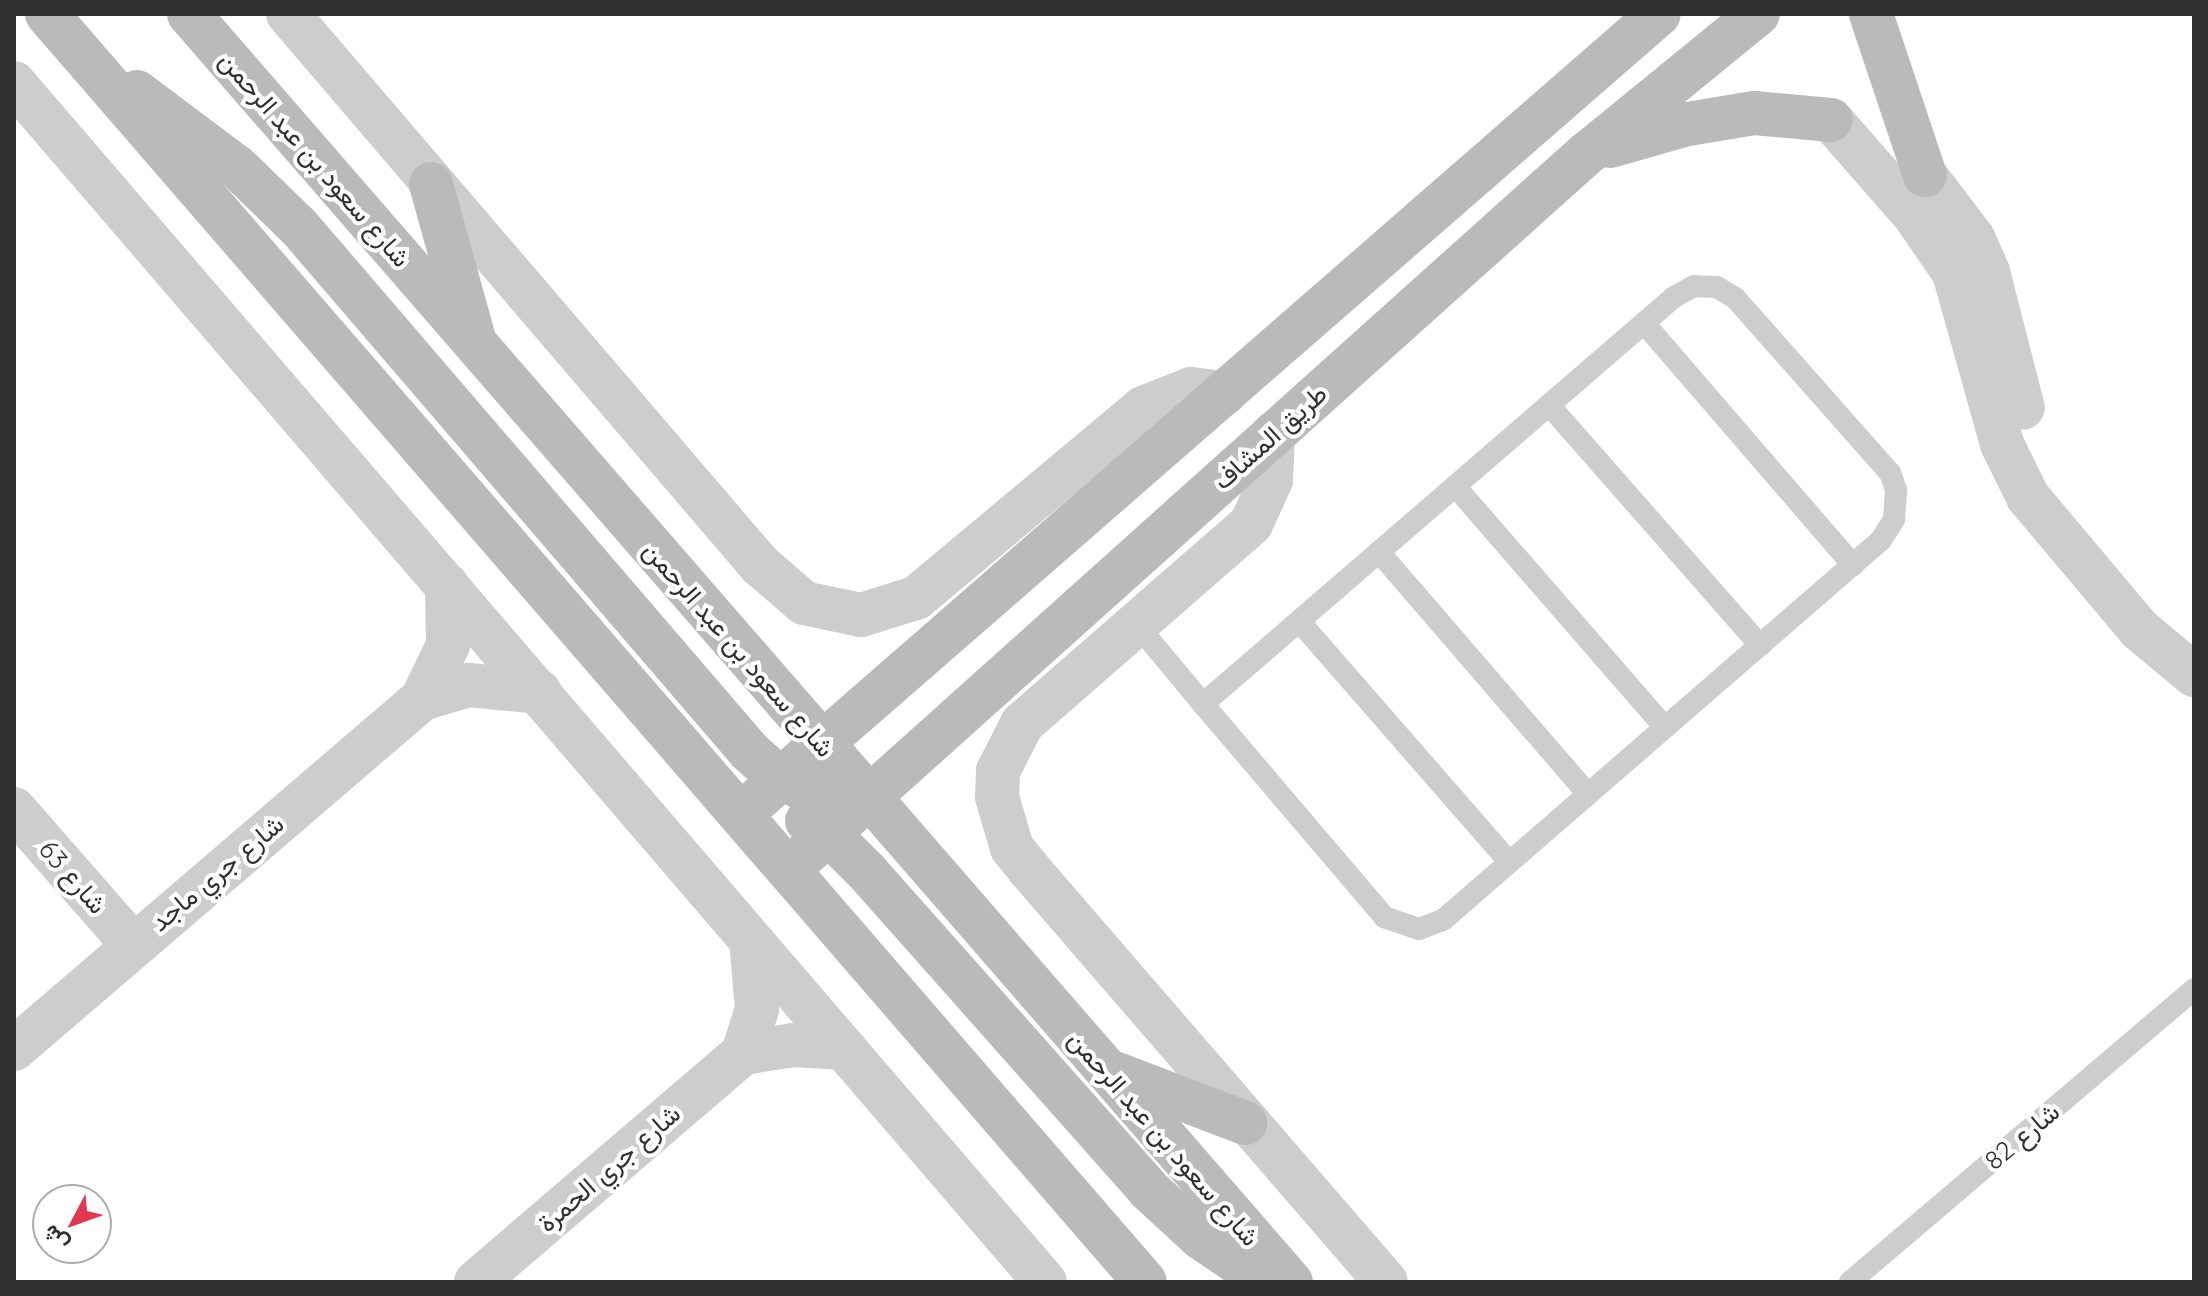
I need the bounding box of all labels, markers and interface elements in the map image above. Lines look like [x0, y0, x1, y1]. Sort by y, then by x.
street label: شارع سعود بن عبد الرحمن [213, 45, 417, 273]
street label: طريق المشاف [1207, 378, 1333, 496]
street label: شارع سعود بن عبد الرحمن [637, 535, 841, 763]
street label: شارع جري ماجد [144, 808, 290, 938]
street label: شارع 63 [33, 834, 113, 920]
street label: شارع سعود بن عبد الرحمن [1062, 1024, 1266, 1252]
street label: شارع 82 [1978, 1096, 2066, 1176]
street label: شارع جري الحمرة [531, 1098, 687, 1238]
north arrow [32, 1184, 112, 1264]
text: ش [36, 1219, 75, 1258]

